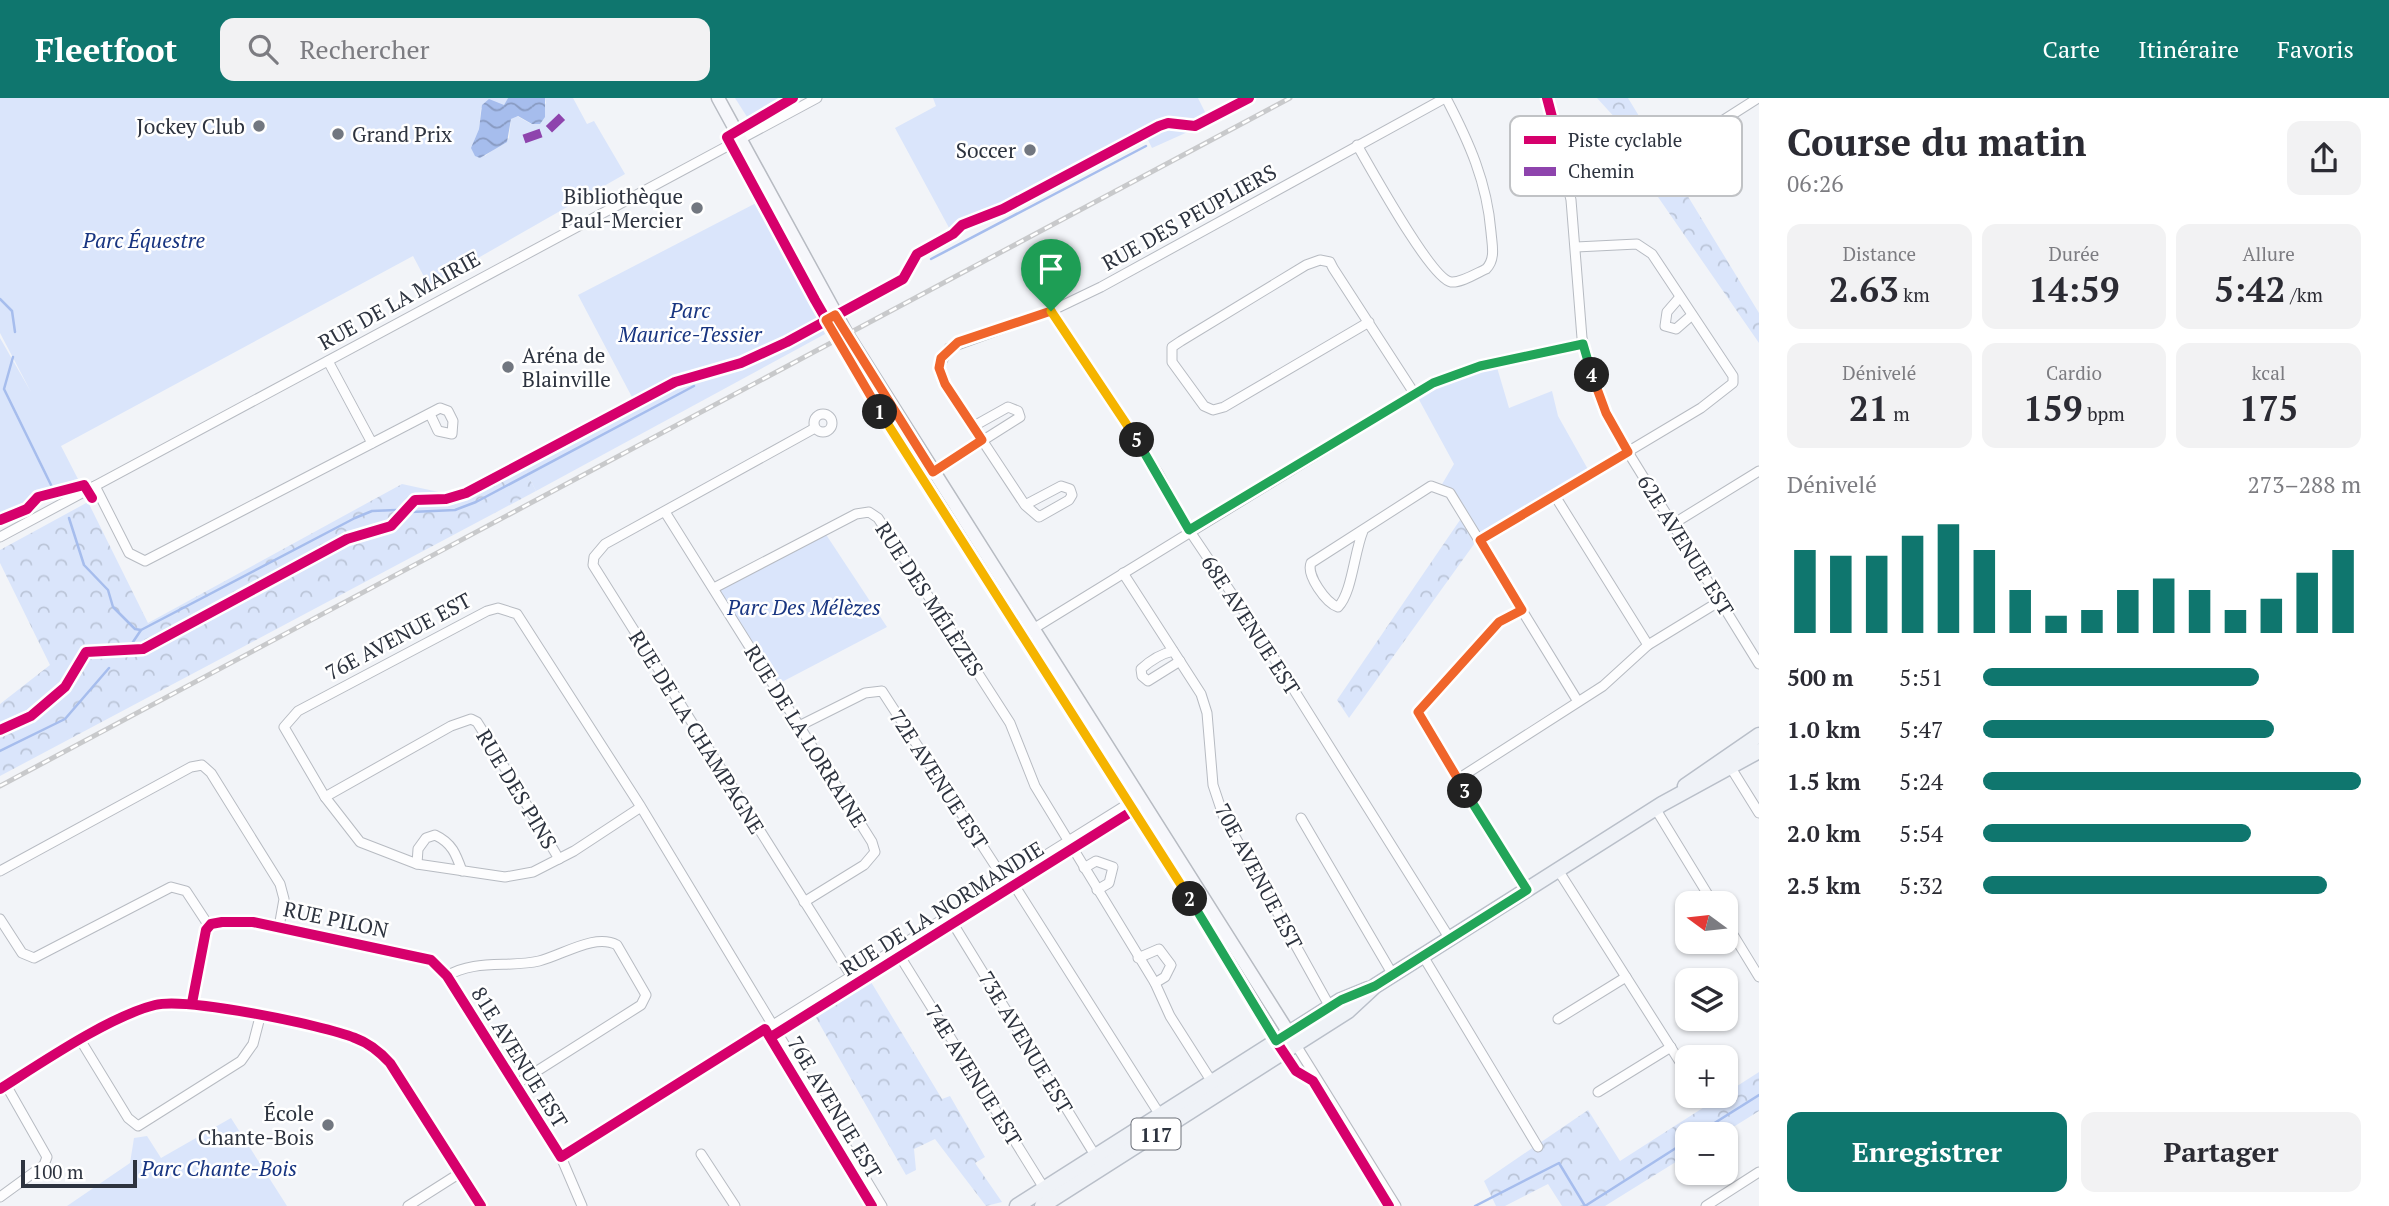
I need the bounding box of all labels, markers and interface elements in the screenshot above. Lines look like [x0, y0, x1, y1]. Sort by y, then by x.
search box [220, 18, 710, 81]
text: Fleetfoot [35, 28, 178, 71]
icon: search [244, 30, 282, 68]
text: Rechercher [300, 32, 430, 66]
text: Carte [2042, 33, 2100, 65]
text: Itinéraire [2138, 33, 2239, 65]
text: Favoris [2277, 33, 2354, 65]
place label: Jockey Club [137, 112, 245, 140]
legend [1510, 116, 1742, 196]
text: Course du matin [1787, 117, 2087, 167]
marker: Jockey Club [251, 118, 267, 134]
place label: Grand Prix [352, 120, 452, 148]
button: share [2287, 121, 2361, 195]
marker: Grand Prix [330, 126, 346, 142]
text: Piste cyclable [1568, 127, 1682, 152]
place label: Soccer [956, 136, 1016, 164]
marker: Soccer [1022, 142, 1038, 158]
street label: RUE DES PEUPLIERS [1097, 157, 1281, 277]
text: Chemin [1568, 158, 1634, 183]
text: 06:26 [1787, 168, 1844, 199]
place label: Bibliothèque Paul-Mercier [561, 182, 683, 234]
marker: Bibliothèque Paul-Mercier [689, 200, 705, 216]
park label: Parc Équestre [82, 226, 206, 254]
pin [1021, 239, 1081, 311]
text: Distance [1843, 241, 1916, 266]
text: Durée [2049, 241, 2099, 266]
text: Allure [2243, 241, 2295, 266]
street label: RUE DE LA MAIRIE [313, 244, 485, 356]
icon: arrive [1032, 250, 1070, 288]
text: 2.63 [1829, 266, 1899, 312]
text: 14:59 [2028, 266, 2120, 312]
text: 5:42 [2214, 266, 2286, 312]
text: km [1899, 282, 1930, 307]
text: /km [2286, 282, 2323, 307]
park label: Parc Maurice-Tessier [617, 296, 763, 348]
place label: Aréna de Blainville [522, 341, 611, 393]
pin: 4 [1574, 358, 1610, 392]
marker: Aréna de Blainville [500, 359, 516, 375]
text: Dénivelé [1842, 360, 1916, 385]
text: Cardio [2046, 360, 2102, 385]
text: kcal [2252, 360, 2286, 385]
text: 4 [1586, 362, 1597, 387]
text: 21 [1849, 385, 1889, 431]
text: 159 [2023, 385, 2083, 431]
text: 175 [2239, 385, 2298, 431]
pin: 1 [862, 394, 898, 430]
text: 1 [874, 399, 885, 424]
text: m [1889, 401, 1910, 426]
text: bpm [2083, 401, 2125, 426]
pin: 5 [1120, 422, 1154, 458]
text: 5 [1131, 427, 1142, 452]
street label: 62E AVENUE EST [1631, 469, 1741, 621]
text: Dénivelé [1787, 469, 1877, 500]
text: 273–288 m [2248, 469, 2361, 500]
street label: RUE DES MÉLÈZES [870, 516, 990, 682]
street label: 68E AVENUE EST [1195, 550, 1307, 700]
street label: 76E AVENUE EST [320, 586, 476, 686]
park label: Parc Des Mélèzes [726, 593, 881, 621]
street label: RUE DE LA CHAMPAGNE [623, 625, 771, 839]
street label: RUE DE LA LORRAINE [738, 639, 874, 833]
text: 500 m [1787, 662, 1853, 693]
text: 5:51 [1899, 662, 1943, 693]
street label: 72E AVENUE EST [883, 704, 995, 854]
text: 1.0 km [1787, 714, 1861, 745]
text: 5:47 [1899, 714, 1943, 745]
street label: RUE DES PINS [470, 724, 564, 854]
text: 1.5 km [1787, 766, 1861, 797]
text: 5:24 [1899, 766, 1943, 797]
pin: 3 [1448, 774, 1482, 808]
text: 3 [1459, 778, 1470, 803]
street label: 70E AVENUE EST [1209, 798, 1309, 954]
text: 2.0 km [1787, 818, 1861, 849]
text: 5:54 [1899, 818, 1943, 849]
street label: RUE DE LA NORMANDIE [835, 834, 1049, 982]
text: 2.5 km [1787, 870, 1861, 901]
text: 5:32 [1899, 870, 1943, 901]
pin: 2 [1172, 882, 1208, 916]
text: 2 [1184, 886, 1195, 911]
north arrow [1675, 891, 1738, 954]
map controls [1675, 891, 1738, 1185]
street label: RUE PILON [281, 894, 391, 944]
street label: 73E AVENUE EST [972, 966, 1080, 1118]
button: layers [1675, 968, 1738, 1031]
street label: 81E AVENUE EST [465, 981, 575, 1133]
street label: 74E AVENUE EST [919, 999, 1029, 1151]
street label: 76E AVENUE EST [781, 1031, 889, 1183]
button: + [1675, 1045, 1738, 1108]
place label: École Chante-Bois [198, 1099, 314, 1151]
button: Enregistrer [1787, 1112, 2067, 1192]
button: Partager [2081, 1112, 2361, 1192]
marker: École Chante-Bois [320, 1117, 336, 1133]
road number: 117 [1132, 1118, 1180, 1150]
button: − [1675, 1122, 1738, 1185]
park label: Parc Chante-Bois [140, 1154, 297, 1182]
scale bar [21, 1157, 136, 1189]
text: 100 m [32, 1159, 83, 1184]

